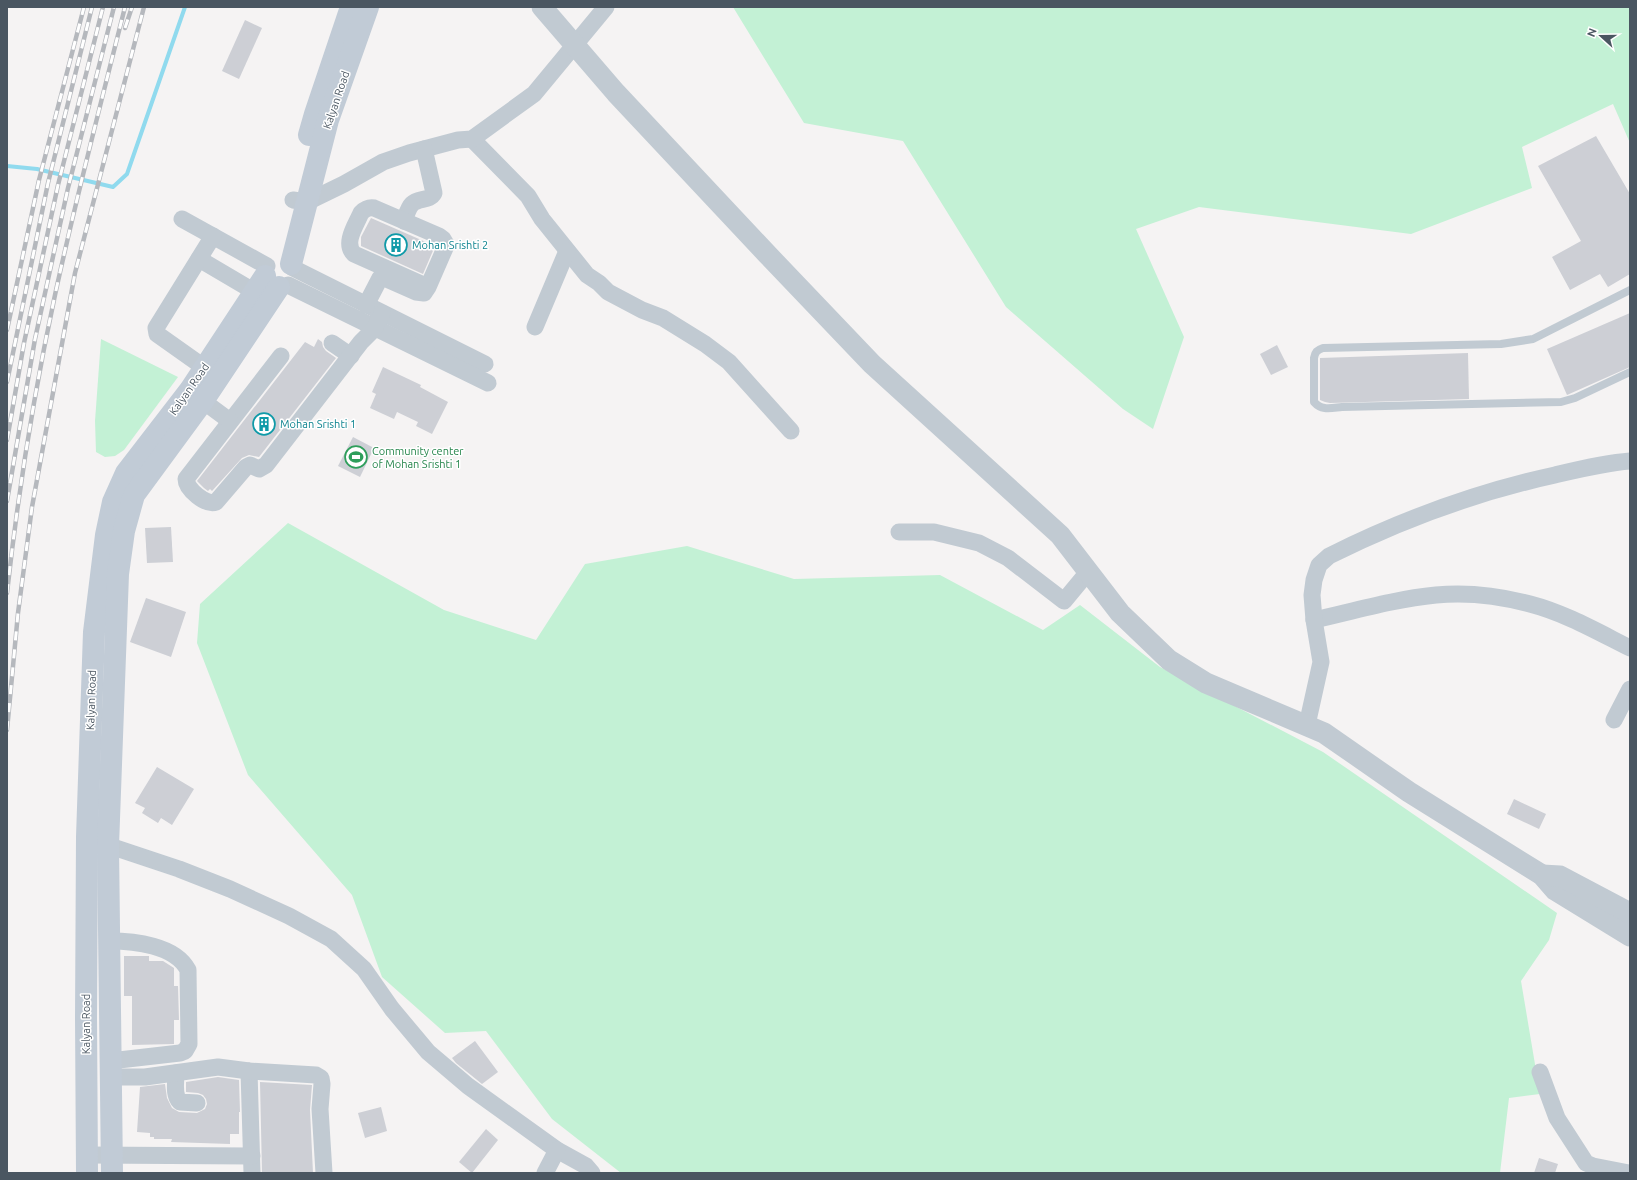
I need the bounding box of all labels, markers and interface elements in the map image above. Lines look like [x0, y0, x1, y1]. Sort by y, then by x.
north arrow [1581, 16, 1621, 56]
text: N [1585, 26, 1599, 38]
street label: Kalyan Road [321, 70, 351, 130]
building icon: Mohan Srishti 2 [383, 232, 409, 258]
place label: Mohan Srishti 2 [412, 239, 488, 251]
street label: Kalyan Road [167, 361, 211, 417]
building icon: Mohan Srishti 1 [251, 411, 277, 437]
place label: Mohan Srishti 1 [280, 418, 356, 430]
sports icon: Community center of Mohan Srishti 1 [343, 444, 369, 470]
place label: Community center of Mohan Srishti 1 [372, 445, 464, 470]
street label: Kalyan Road [84, 670, 98, 730]
street label: Kalyan Road [80, 994, 92, 1054]

